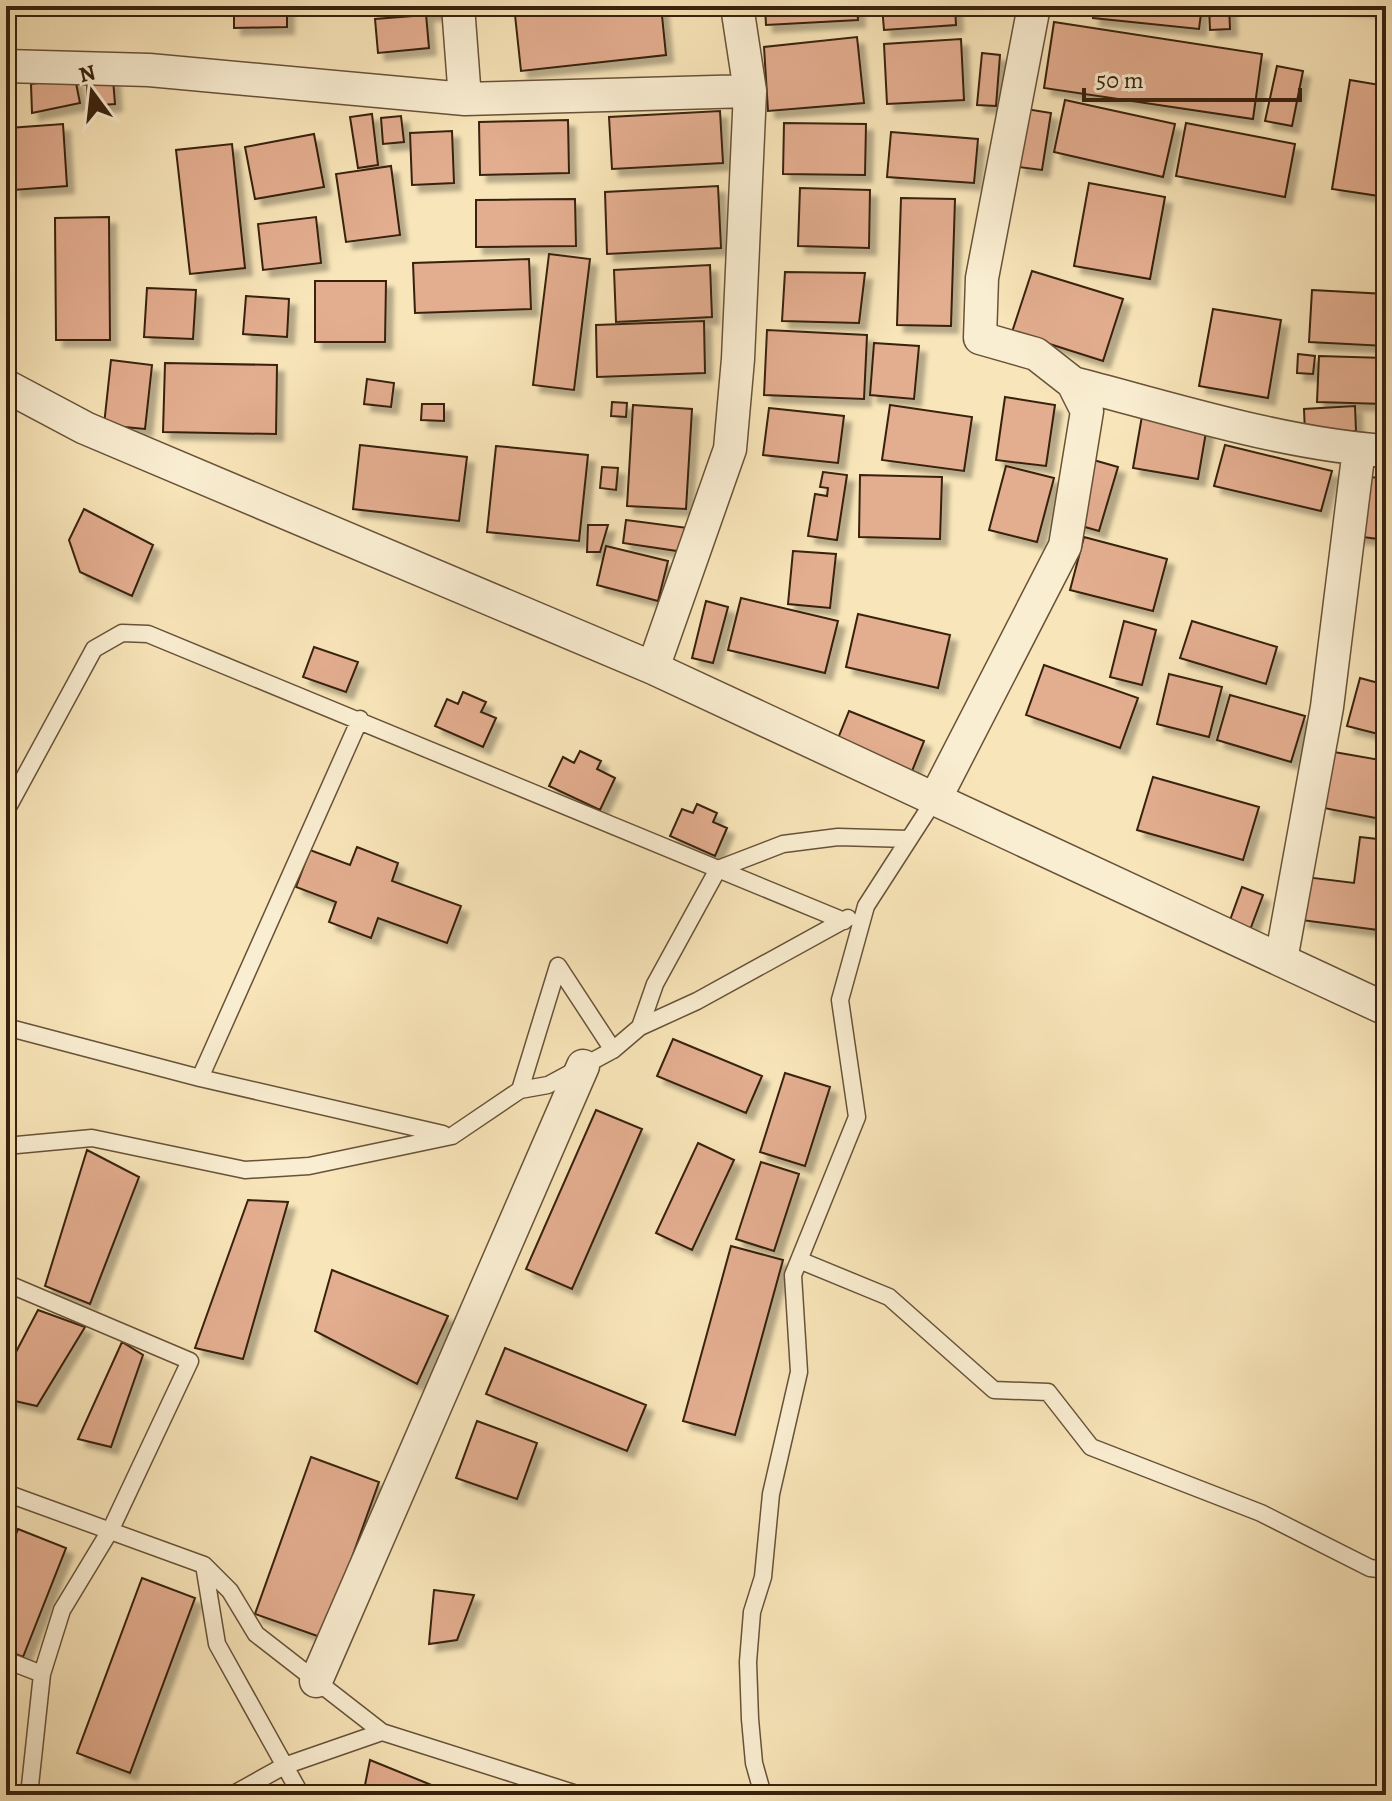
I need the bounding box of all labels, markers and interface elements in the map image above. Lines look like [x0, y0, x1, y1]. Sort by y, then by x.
north arrow [52, 52, 132, 132]
scale bar [1084, 52, 1300, 102]
text: N [75, 57, 99, 90]
text: 50 m [1096, 64, 1144, 96]

